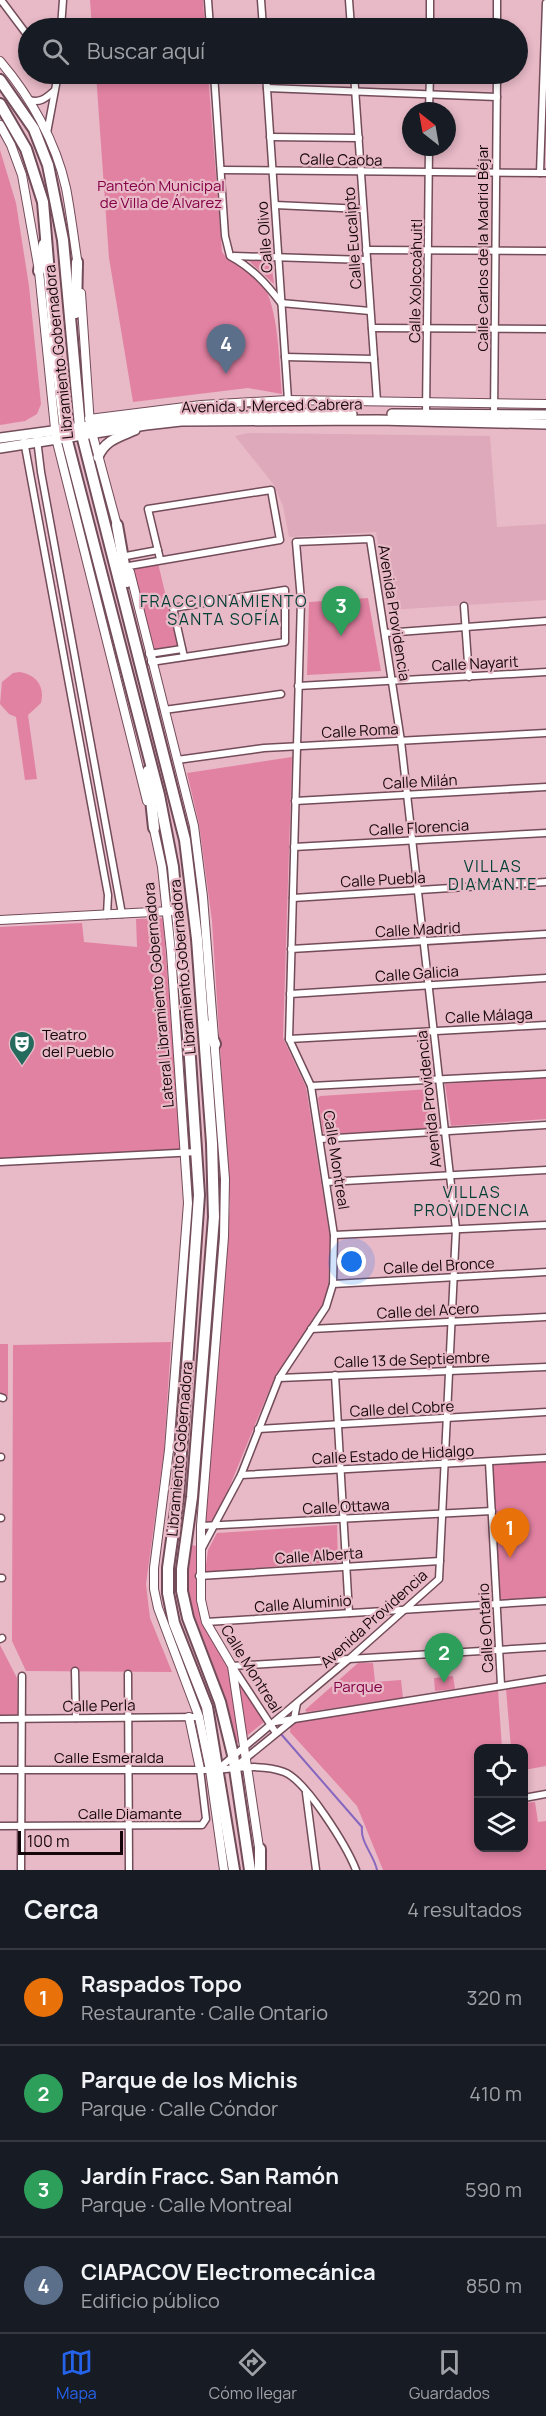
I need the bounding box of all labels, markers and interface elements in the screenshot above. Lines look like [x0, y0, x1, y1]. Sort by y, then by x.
search box [18, 18, 528, 84]
icon: search [39, 35, 72, 68]
text: Buscar aquí [87, 36, 205, 66]
north arrow [402, 102, 456, 156]
street label: Calle Carlos de la Madrid Béjar [472, 144, 493, 352]
street label: Calle Caoba [299, 148, 383, 171]
park label: Panteón Municipal de Villa de Álvarez [97, 175, 225, 213]
street label: Calle Eucalipto [338, 186, 367, 290]
street label: Calle Olivo [252, 200, 277, 274]
street label: Calle Xolocoáhuitl [404, 219, 427, 343]
street label: Libramiento Gobernadora [39, 264, 78, 441]
pin: 4 [206, 324, 246, 374]
street label: Avenida J. Merced Cabrera [181, 393, 363, 418]
street label: Avenida Providencia [373, 543, 416, 683]
pin: 3 [322, 586, 360, 636]
district label: FRACCIONAMIENTO SANTA SOFÍA [140, 590, 308, 630]
street label: Calle Nayarit [431, 651, 519, 676]
street label: Calle Roma [321, 718, 399, 743]
street label: Calle Milán [382, 769, 458, 794]
street label: Calle Florencia [368, 814, 470, 841]
district label: VILLAS DIAMANTE [448, 855, 538, 895]
street label: Calle Puebla [340, 867, 426, 892]
street label: Libramiento Gobernadora [164, 879, 201, 1055]
street label: Lateral Libramiento Gobernadora [138, 882, 179, 1109]
street label: Calle Madrid [375, 917, 461, 942]
street label: Calle Galicia [374, 960, 459, 987]
street label: Calle Málaga [445, 1003, 533, 1028]
place label: Teatro del Pueblo [42, 1024, 114, 1062]
theatre icon: Teatro del Pueblo [7, 1029, 37, 1067]
street label: Avenida Providencia [411, 1030, 446, 1169]
street label: Calle Montreal [318, 1109, 355, 1211]
district label: VILLAS PROVIDENCIA [414, 1181, 530, 1221]
your location [337, 1247, 366, 1276]
street label: Calle del Bronce [383, 1252, 495, 1279]
street label: Calle del Acero [376, 1297, 480, 1324]
street label: Calle 13 de Septiembre [334, 1346, 491, 1373]
street label: Libramiento Gobernadora [161, 1361, 198, 1537]
street label: Calle del Cobre [349, 1395, 455, 1422]
street label: Calle Estado de Hidalgo [311, 1440, 475, 1469]
street label: Calle Ottawa [302, 1494, 390, 1519]
pin: 1 [490, 1508, 530, 1558]
street label: Calle Alberta [274, 1542, 364, 1569]
street label: Avenida Providencia [316, 1565, 432, 1672]
street label: Calle Ontario [473, 1583, 498, 1673]
street label: Calle Aluminio [254, 1590, 352, 1617]
street label: Calle Montreal [216, 1621, 287, 1717]
pin: 2 [424, 1634, 464, 1683]
park label: Parque [333, 1676, 383, 1697]
street label: Calle Perla [62, 1694, 136, 1717]
map controls [474, 1744, 528, 1852]
button: locate [474, 1744, 528, 1798]
street label: Calle Esmeralda [54, 1747, 164, 1768]
button: layers [474, 1798, 528, 1852]
street label: Calle Diamante [78, 1803, 182, 1824]
scale bar [18, 1828, 123, 1856]
text: 100 m [27, 1830, 70, 1852]
text: Cerca [24, 1891, 99, 1927]
text: 4 resultados [407, 1896, 522, 1923]
text: Raspados Topo [81, 1969, 242, 1999]
text: 1 [39, 1984, 48, 2011]
text: 320 m [466, 1984, 522, 2011]
text: Restaurante · Calle Ontario [81, 1999, 328, 2026]
text: Parque de los Michis [81, 2065, 298, 2095]
text: 2 [38, 2080, 49, 2107]
text: 410 m [469, 2080, 522, 2107]
text: Parque · Calle Cóndor [81, 2095, 278, 2122]
text: Jardín Fracc. San Ramón [81, 2161, 339, 2191]
text: 3 [38, 2176, 49, 2203]
text: 590 m [465, 2176, 522, 2203]
text: Parque · Calle Montreal [81, 2191, 292, 2218]
text: CIAPACOV Electromecánica [81, 2257, 376, 2287]
text: 4 [37, 2272, 50, 2299]
text: 850 m [466, 2272, 522, 2299]
text: Edificio público [81, 2287, 220, 2314]
tab: Mapa [56, 2346, 97, 2404]
tab: Cómo llegar [209, 2346, 297, 2404]
tab: Guardados [409, 2346, 490, 2404]

